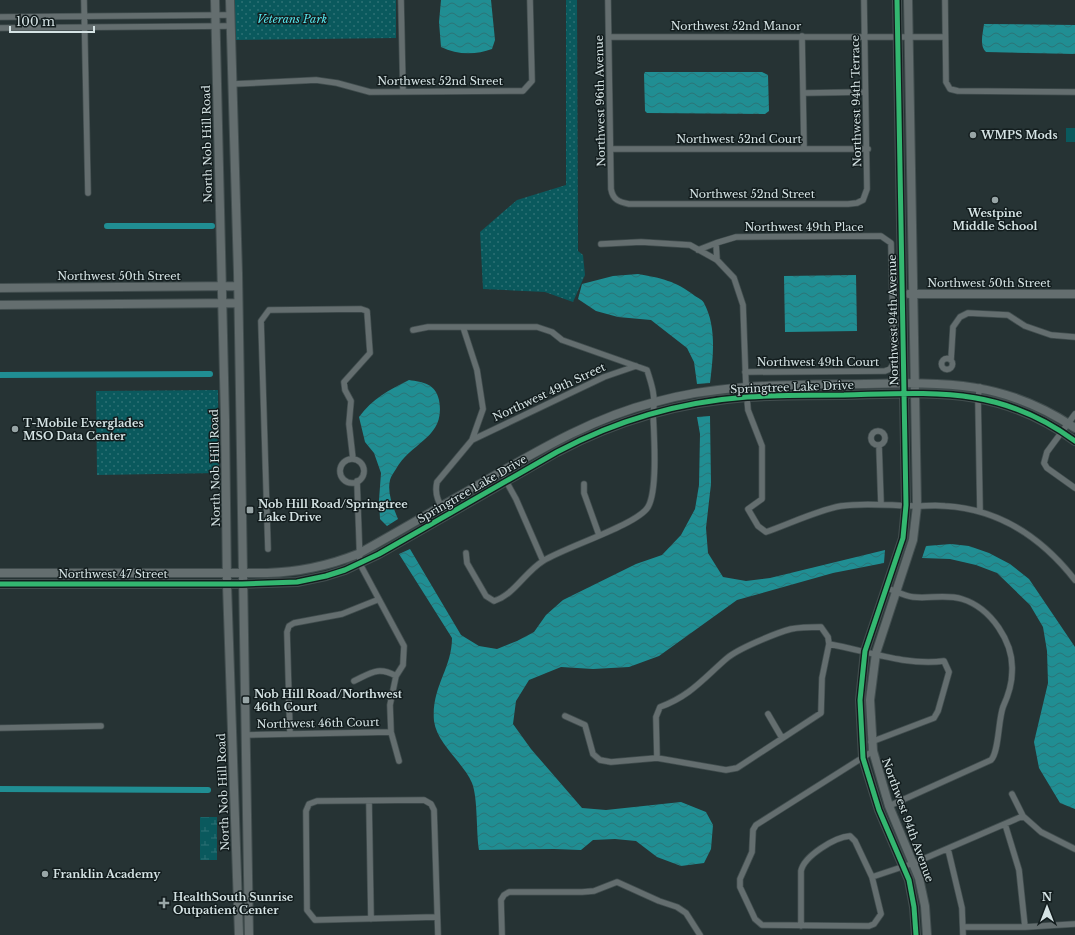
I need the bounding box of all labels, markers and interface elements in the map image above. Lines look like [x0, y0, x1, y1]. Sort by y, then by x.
scale bar [10, 8, 94, 34]
park label: Veterans Park [257, 12, 327, 26]
text: 100 m [16, 14, 55, 29]
street label: Northwest 52nd Manor [671, 19, 802, 33]
street label: Northwest 96th Avenue [592, 35, 608, 167]
street label: Northwest 94th Terrace [848, 35, 864, 167]
street label: Northwest 52nd Street [377, 74, 504, 88]
street label: North Nob Hill Road [199, 85, 215, 203]
place label: WMPS Mods [980, 128, 1058, 142]
marker: WMPS Mods [968, 130, 978, 140]
street label: Northwest 52nd Court [676, 132, 802, 146]
street label: Northwest 52nd Street [689, 187, 816, 201]
marker: Westpine Middle School [990, 195, 1000, 205]
place label: Westpine Middle School [953, 206, 1038, 233]
street label: Northwest 49th Place [744, 220, 864, 234]
street label: Northwest 94th Avenue [885, 254, 901, 386]
street label: Northwest 50th Street [57, 269, 182, 283]
street label: Northwest 50th Street [927, 276, 1052, 290]
street label: Northwest 49th Court [757, 355, 880, 369]
street label: Northwest 49th Street [490, 359, 608, 424]
street label: Springtree Lake Drive [730, 378, 854, 396]
street label: North Nob Hill Road [207, 409, 223, 527]
place label: T-Mobile Everglades MSO Data Center [23, 416, 144, 443]
marker: T-Mobile Everglades MSO Data Center [10, 424, 20, 434]
street label: Springtree Lake Drive [415, 452, 529, 526]
place label: Nob Hill Road/Springtree Lake Drive [258, 497, 408, 524]
marker: Nob Hill Road/Springtree Lake Drive [245, 505, 255, 515]
street label: Northwest 47 Street [58, 567, 169, 581]
place label: Nob Hill Road/Northwest 46th Court [254, 687, 403, 714]
marker: Nob Hill Road/Northwest 46th Court [241, 695, 251, 705]
street label: Northwest 46th Court [257, 715, 380, 731]
street label: North Nob Hill Road [214, 732, 232, 851]
street label: Northwest 94th Avenue [879, 756, 937, 884]
place label: Franklin Academy [53, 867, 161, 881]
marker: Franklin Academy [40, 869, 50, 879]
north arrow [1027, 887, 1067, 927]
place label: HealthSouth Sunrise Outpatient Center [173, 890, 294, 917]
text: N [1042, 890, 1053, 904]
marker: HealthSouth Sunrise Outpatient Center [158, 897, 170, 909]

